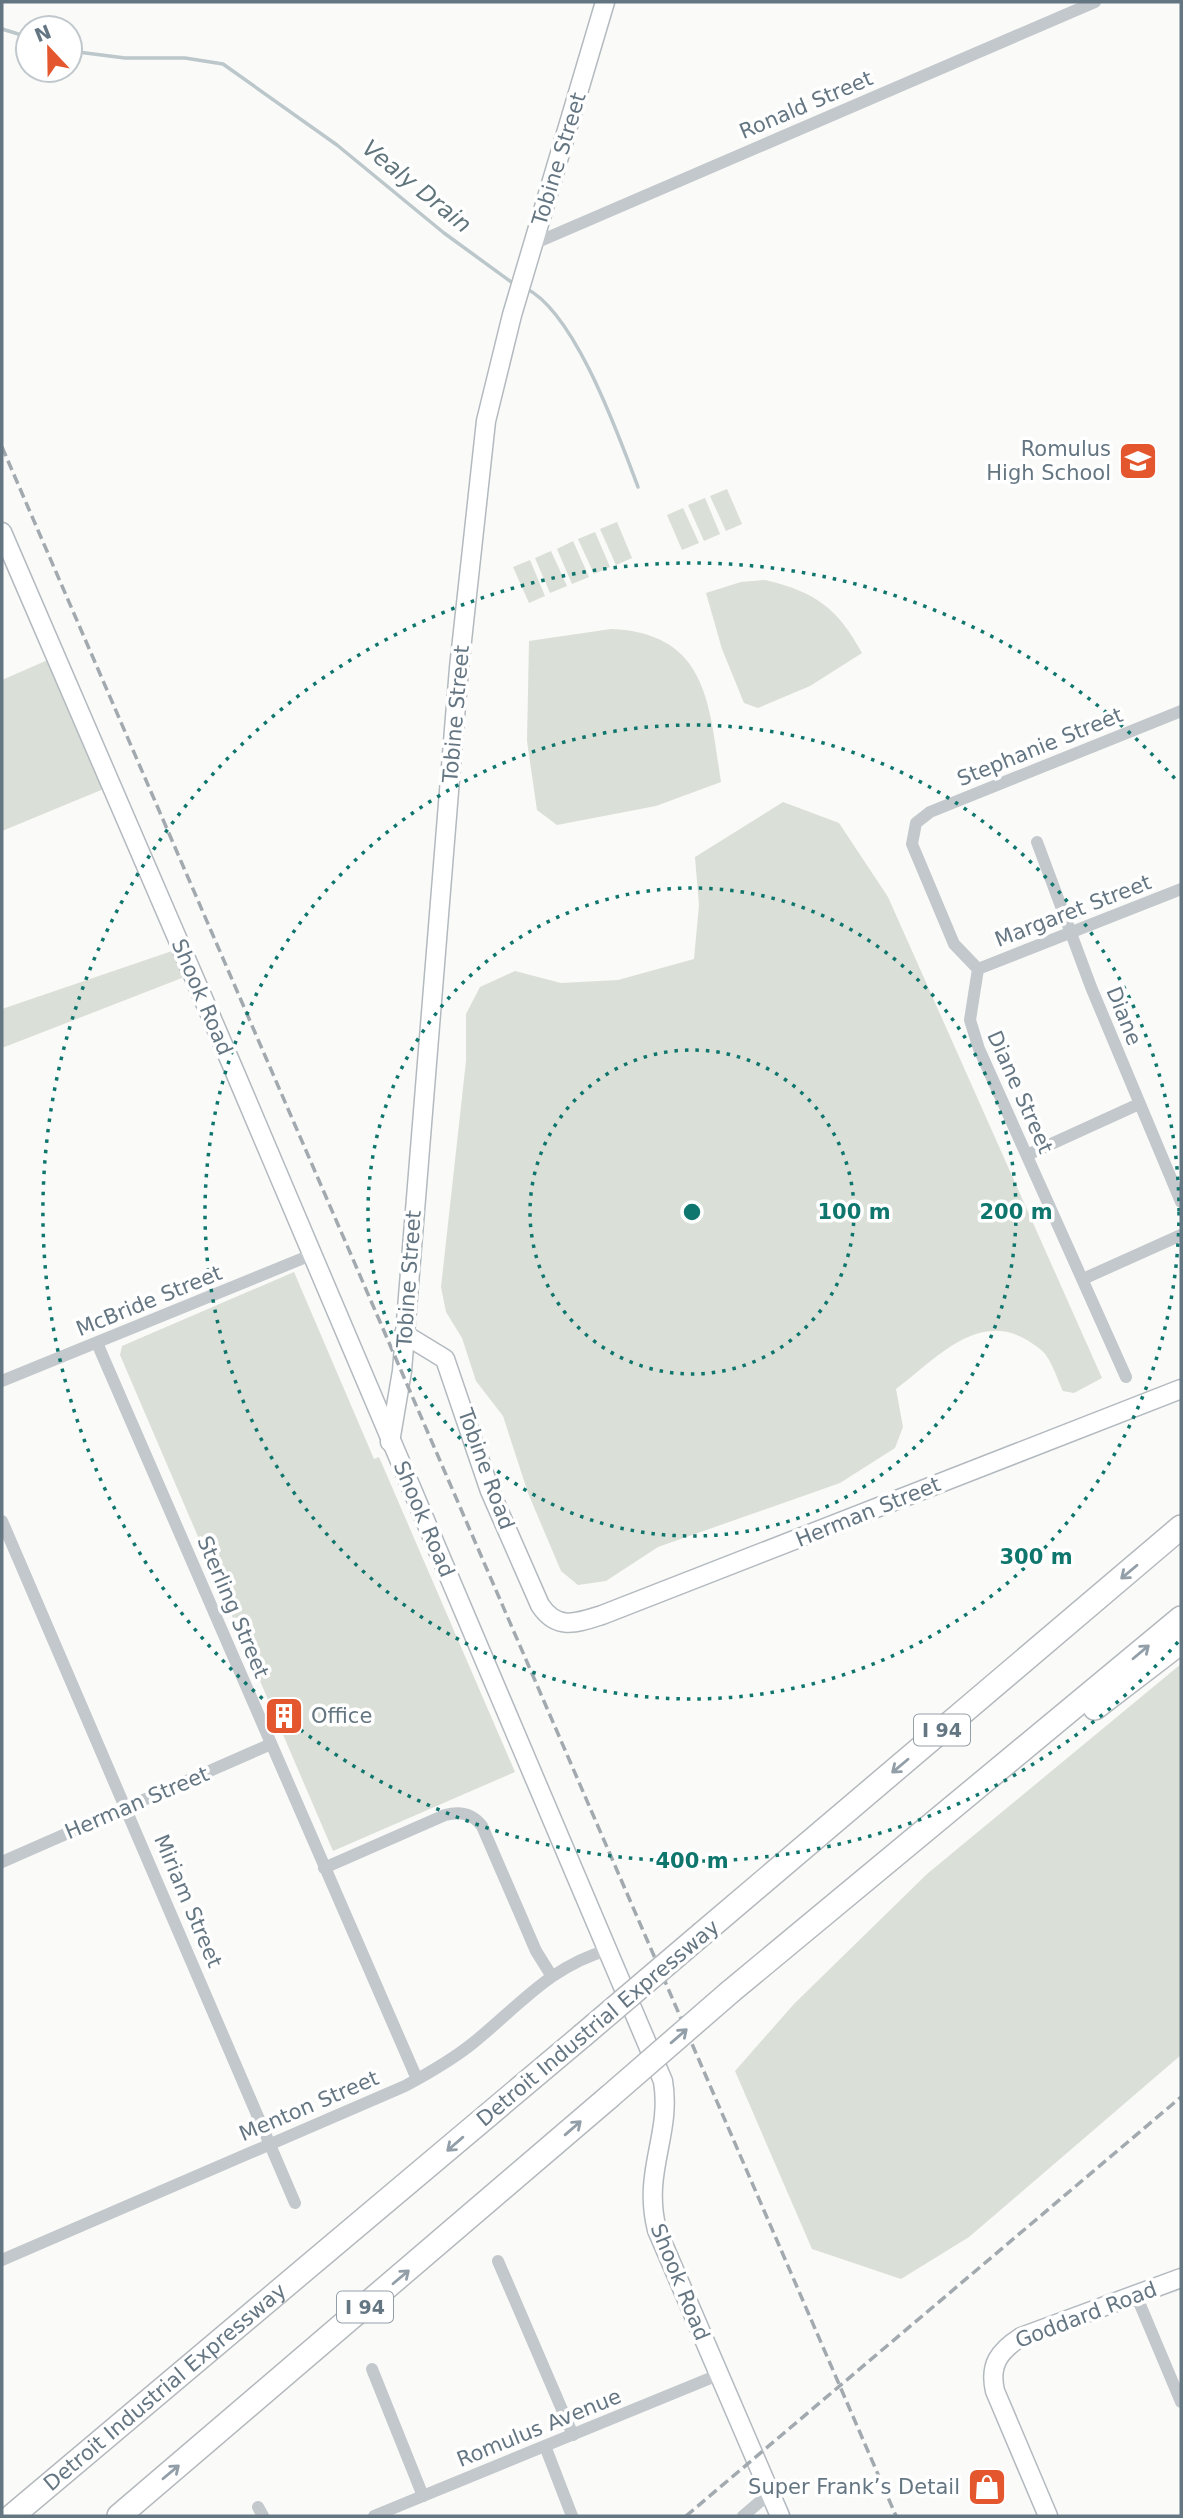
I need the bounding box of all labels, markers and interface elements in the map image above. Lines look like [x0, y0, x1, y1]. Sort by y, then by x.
north arrow [14, 14, 84, 84]
text: N [31, 20, 54, 46]
street label: Ronald Street [736, 66, 876, 144]
street label: Tobine Street [527, 90, 591, 229]
water label: Vealy Drain [357, 134, 477, 238]
place label: Romulus High School [986, 437, 1111, 485]
school or university icon: Romulus High School [1117, 440, 1159, 482]
street label: Tobine Street [438, 644, 474, 785]
street label: Stephanie Street [954, 703, 1126, 791]
street label: Margaret Street [992, 870, 1154, 952]
street label: Shook Road [167, 935, 237, 1059]
street label: Diane [1101, 983, 1147, 1049]
street label: Diane Street [982, 1027, 1058, 1157]
centre of rings [680, 1200, 704, 1224]
text: 100 m [817, 1200, 891, 1224]
text: 200 m [979, 1200, 1053, 1224]
street label: Tobine Street [392, 1209, 426, 1350]
street label: McBride Street [73, 1261, 225, 1341]
street label: Tobine Road [453, 1404, 519, 1533]
street label: Shook Road [389, 1457, 459, 1581]
street label: Herman Street [792, 1472, 944, 1552]
street label: Sterling Street [192, 1532, 274, 1682]
text: 300 m [999, 1545, 1073, 1569]
one-way arrow [1121, 1564, 1139, 1580]
one-way arrow [1131, 1644, 1149, 1659]
building icon: Office [263, 1695, 305, 1737]
place label: Office [311, 1704, 372, 1728]
road number: I 94 [914, 1714, 970, 1746]
one-way arrow [891, 1758, 909, 1774]
street label: Herman Street [61, 1762, 213, 1844]
street label: Miriam Street [149, 1831, 227, 1971]
text: 400 m [655, 1849, 729, 1873]
street label: Detroit Industrial Expressway [472, 1915, 724, 2131]
one-way arrow [670, 2028, 688, 2044]
street label: Menton Street [236, 2066, 382, 2146]
one-way arrow [563, 2120, 581, 2136]
one-way arrow [447, 2136, 465, 2152]
street label: Shook Road [646, 2220, 714, 2344]
one-way arrow [391, 2269, 409, 2285]
street label: Goddard Road [1012, 2277, 1160, 2353]
street label: Detroit Industrial Expressway [39, 2278, 291, 2496]
road number: I 94 [337, 2292, 393, 2322]
street label: Romulus Avenue [453, 2384, 625, 2472]
one-way arrow [162, 2464, 180, 2480]
shop icon: Super Frank’s Detail [966, 2466, 1008, 2508]
place label: Super Frank’s Detail [748, 2475, 960, 2499]

